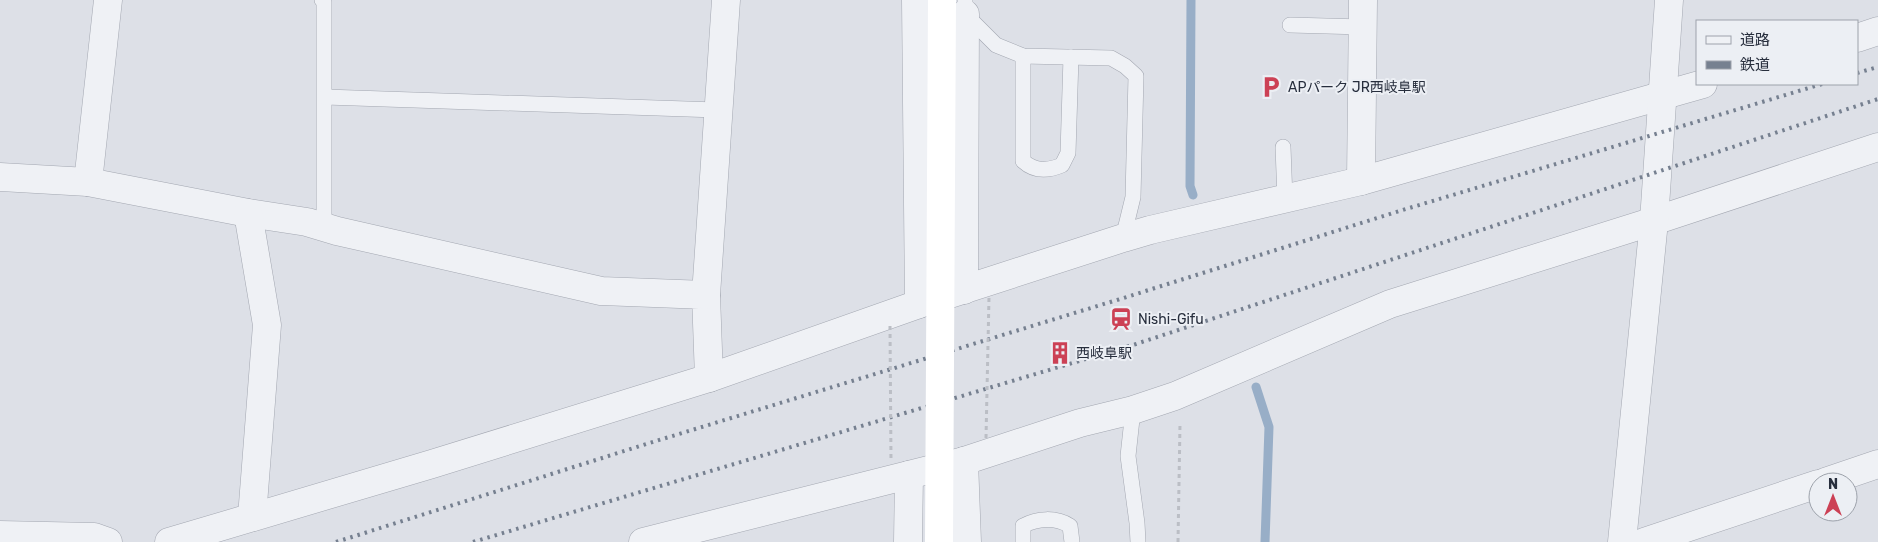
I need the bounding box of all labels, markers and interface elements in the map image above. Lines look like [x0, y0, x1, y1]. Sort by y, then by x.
legend [1696, 20, 1858, 85]
text: 道路 [1740, 31, 1770, 49]
text: 鉄道 [1740, 56, 1770, 74]
parking icon: APパーク JR西岐阜駅 [1258, 74, 1284, 100]
place label: APパーク JR西岐阜駅 [1288, 79, 1426, 96]
station icon: Nishi-Gifu [1108, 306, 1134, 332]
place label: Nishi-Gifu [1138, 311, 1204, 328]
building icon: 西岐阜駅 [1047, 340, 1073, 366]
place label: 西岐阜駅 [1076, 345, 1132, 362]
north arrow [1808, 472, 1858, 522]
text: N [1828, 476, 1838, 493]

